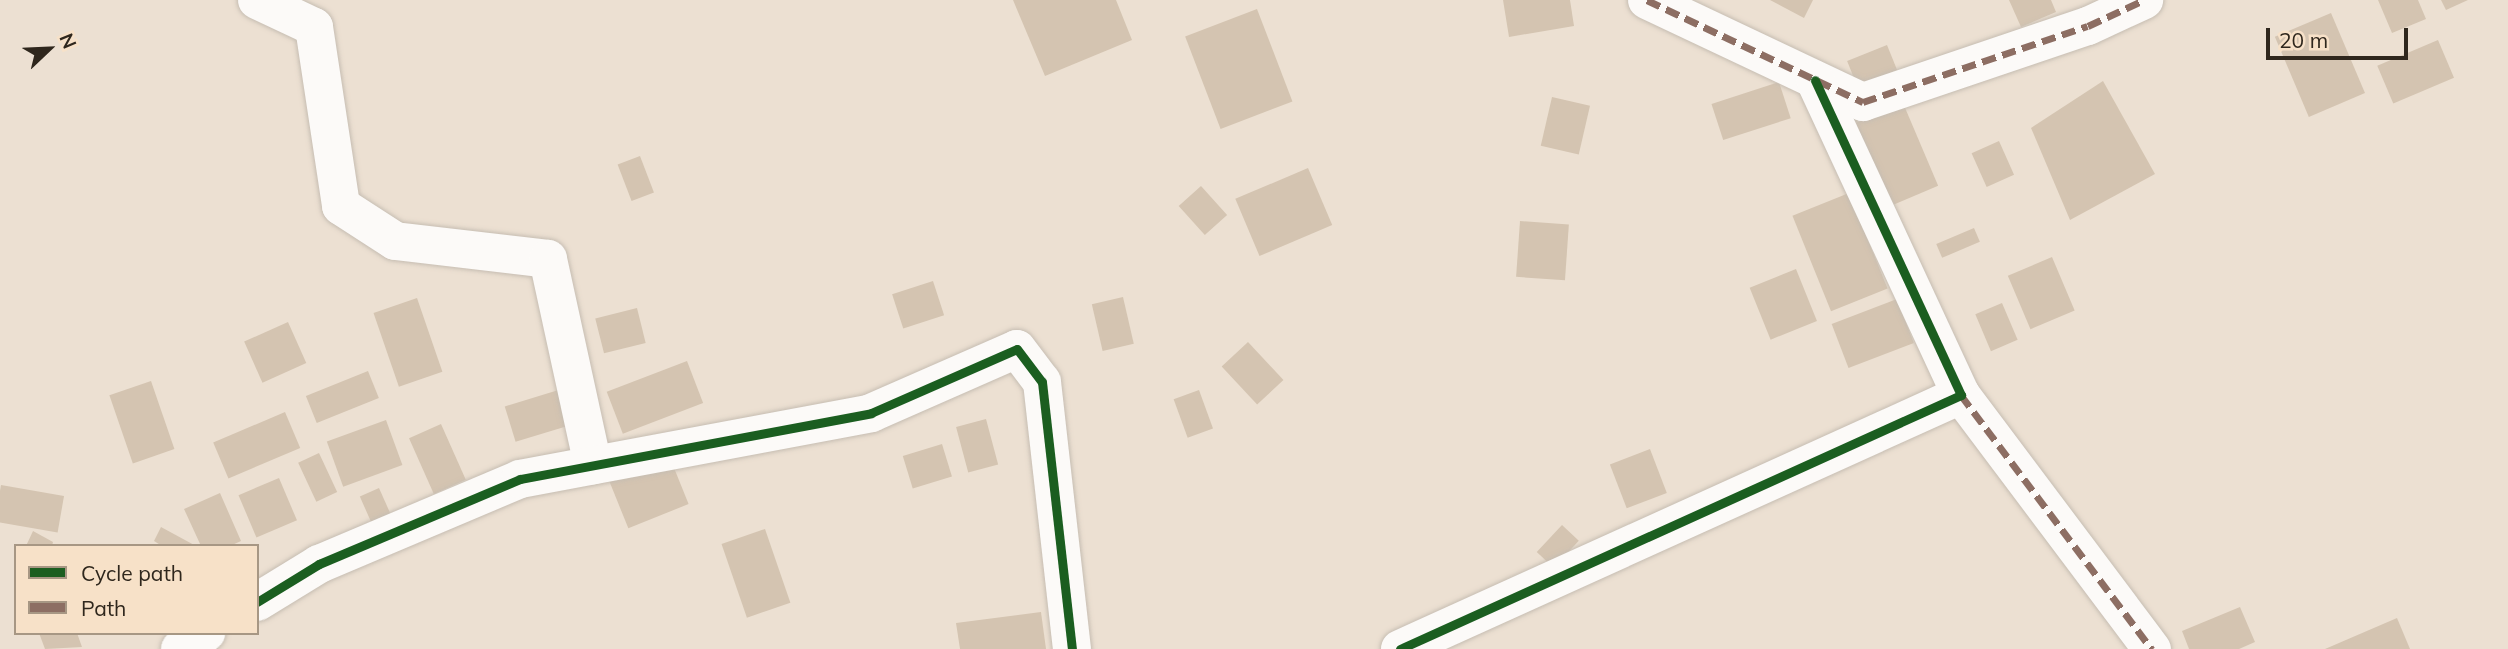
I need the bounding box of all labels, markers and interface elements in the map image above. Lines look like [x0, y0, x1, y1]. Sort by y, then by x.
north arrow [14, 14, 84, 84]
scale bar [2270, 14, 2412, 58]
text: 20 m [2279, 27, 2328, 53]
text: N [54, 29, 82, 52]
legend [14, 544, 259, 635]
text: Cycle path [81, 560, 183, 586]
text: Path [81, 595, 126, 621]

